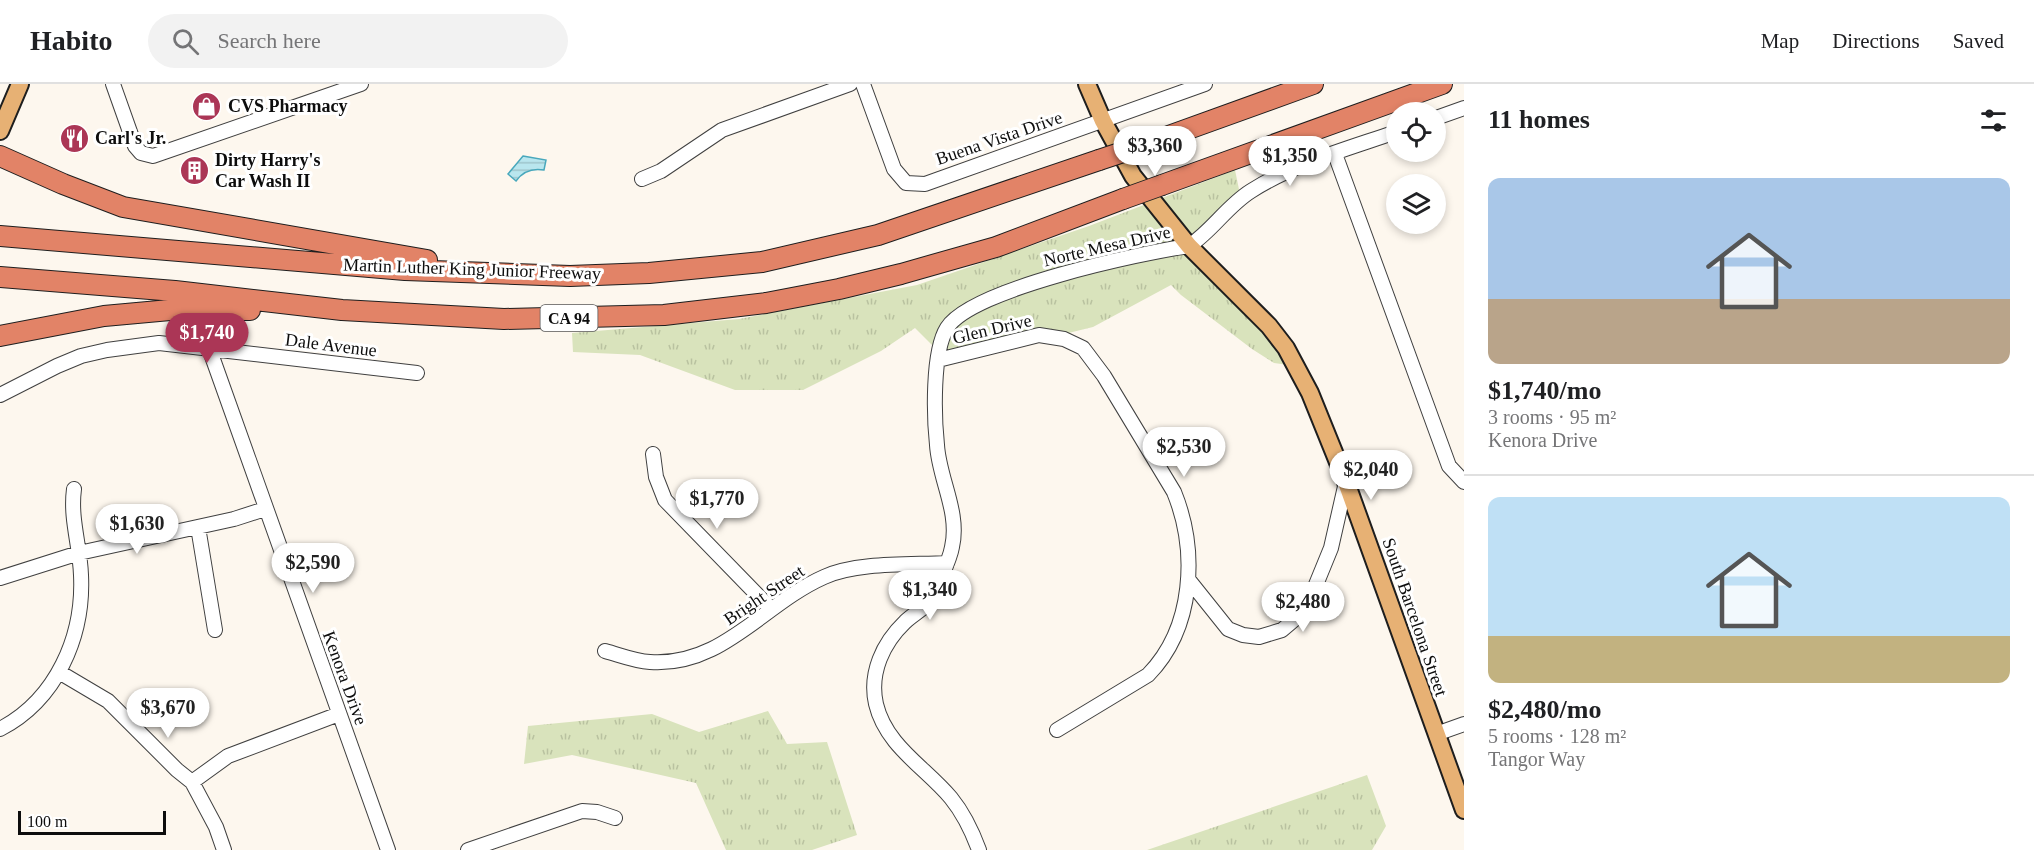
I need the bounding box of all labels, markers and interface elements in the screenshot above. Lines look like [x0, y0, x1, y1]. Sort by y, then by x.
search box [148, 14, 568, 68]
text: Habito [30, 25, 112, 56]
icon: search [169, 25, 202, 58]
text: Search here [217, 28, 321, 53]
text: Map [1761, 29, 1799, 53]
text: Directions [1832, 29, 1920, 53]
text: Saved [1953, 29, 2004, 53]
shop icon: CVS Pharmacy [191, 90, 223, 122]
place label: CVS Pharmacy [228, 96, 348, 116]
map controls [1386, 102, 1446, 234]
button: locate [1386, 102, 1446, 162]
icon: filters [1977, 104, 2010, 137]
text: 11 homes [1488, 105, 1590, 134]
street label: Buena Vista Drive [933, 107, 1065, 169]
restaurant icon: Carl's Jr. [58, 122, 90, 154]
pin: $3,360 [1106, 126, 1204, 177]
place label: Carl's Jr. [95, 128, 166, 148]
text: $3,360 [1128, 134, 1183, 156]
pin: $1,350 [1241, 136, 1339, 187]
text: $1,350 [1263, 144, 1318, 166]
place label: Dirty Harry's Car Wash II [215, 150, 320, 191]
building icon: Dirty Harry's Car Wash II [178, 154, 210, 186]
button: layers [1386, 174, 1446, 234]
icon: home [1695, 217, 1803, 325]
street label: Norte Mesa Drive [1041, 222, 1173, 270]
street label: Martin Luther King Junior Freeway [343, 255, 601, 283]
road number: CA 94 [540, 305, 598, 331]
street label: Glen Drive [951, 310, 1033, 348]
pin: $1,740 [158, 313, 256, 364]
text: $1,740 [180, 321, 235, 343]
street label: Dale Avenue [284, 329, 378, 361]
text: $1,740/mo [1488, 376, 1601, 405]
text: 3 rooms · 95 m² [1488, 406, 1616, 428]
pin: $2,530 [1135, 427, 1233, 478]
text: Kenora Drive [1488, 429, 1597, 451]
text: $2,530 [1157, 435, 1212, 457]
pin: $2,040 [1322, 450, 1420, 501]
text: $2,040 [1344, 458, 1399, 480]
pin: $1,770 [668, 479, 766, 530]
text: $1,770 [690, 487, 745, 509]
pin: $1,630 [88, 504, 186, 555]
text: $1,630 [110, 512, 165, 534]
street label: South Barcelona Street [1379, 535, 1451, 699]
icon: home [1695, 536, 1803, 644]
pin: $2,590 [264, 543, 362, 594]
text: $2,590 [286, 551, 341, 573]
street label: Bright Street [720, 561, 808, 629]
pin: $1,340 [881, 570, 979, 621]
text: $1,340 [903, 578, 958, 600]
pin: $2,480 [1254, 582, 1352, 633]
text: $2,480 [1276, 590, 1331, 612]
street label: Kenora Drive [319, 628, 371, 728]
pin: $3,670 [119, 688, 217, 739]
text: $2,480/mo [1488, 695, 1601, 724]
text: $3,670 [141, 696, 196, 718]
text: 5 rooms · 128 m² [1488, 725, 1626, 747]
text: Tangor Way [1488, 748, 1585, 770]
scale bar [18, 808, 166, 836]
text: 100 m [27, 813, 67, 830]

